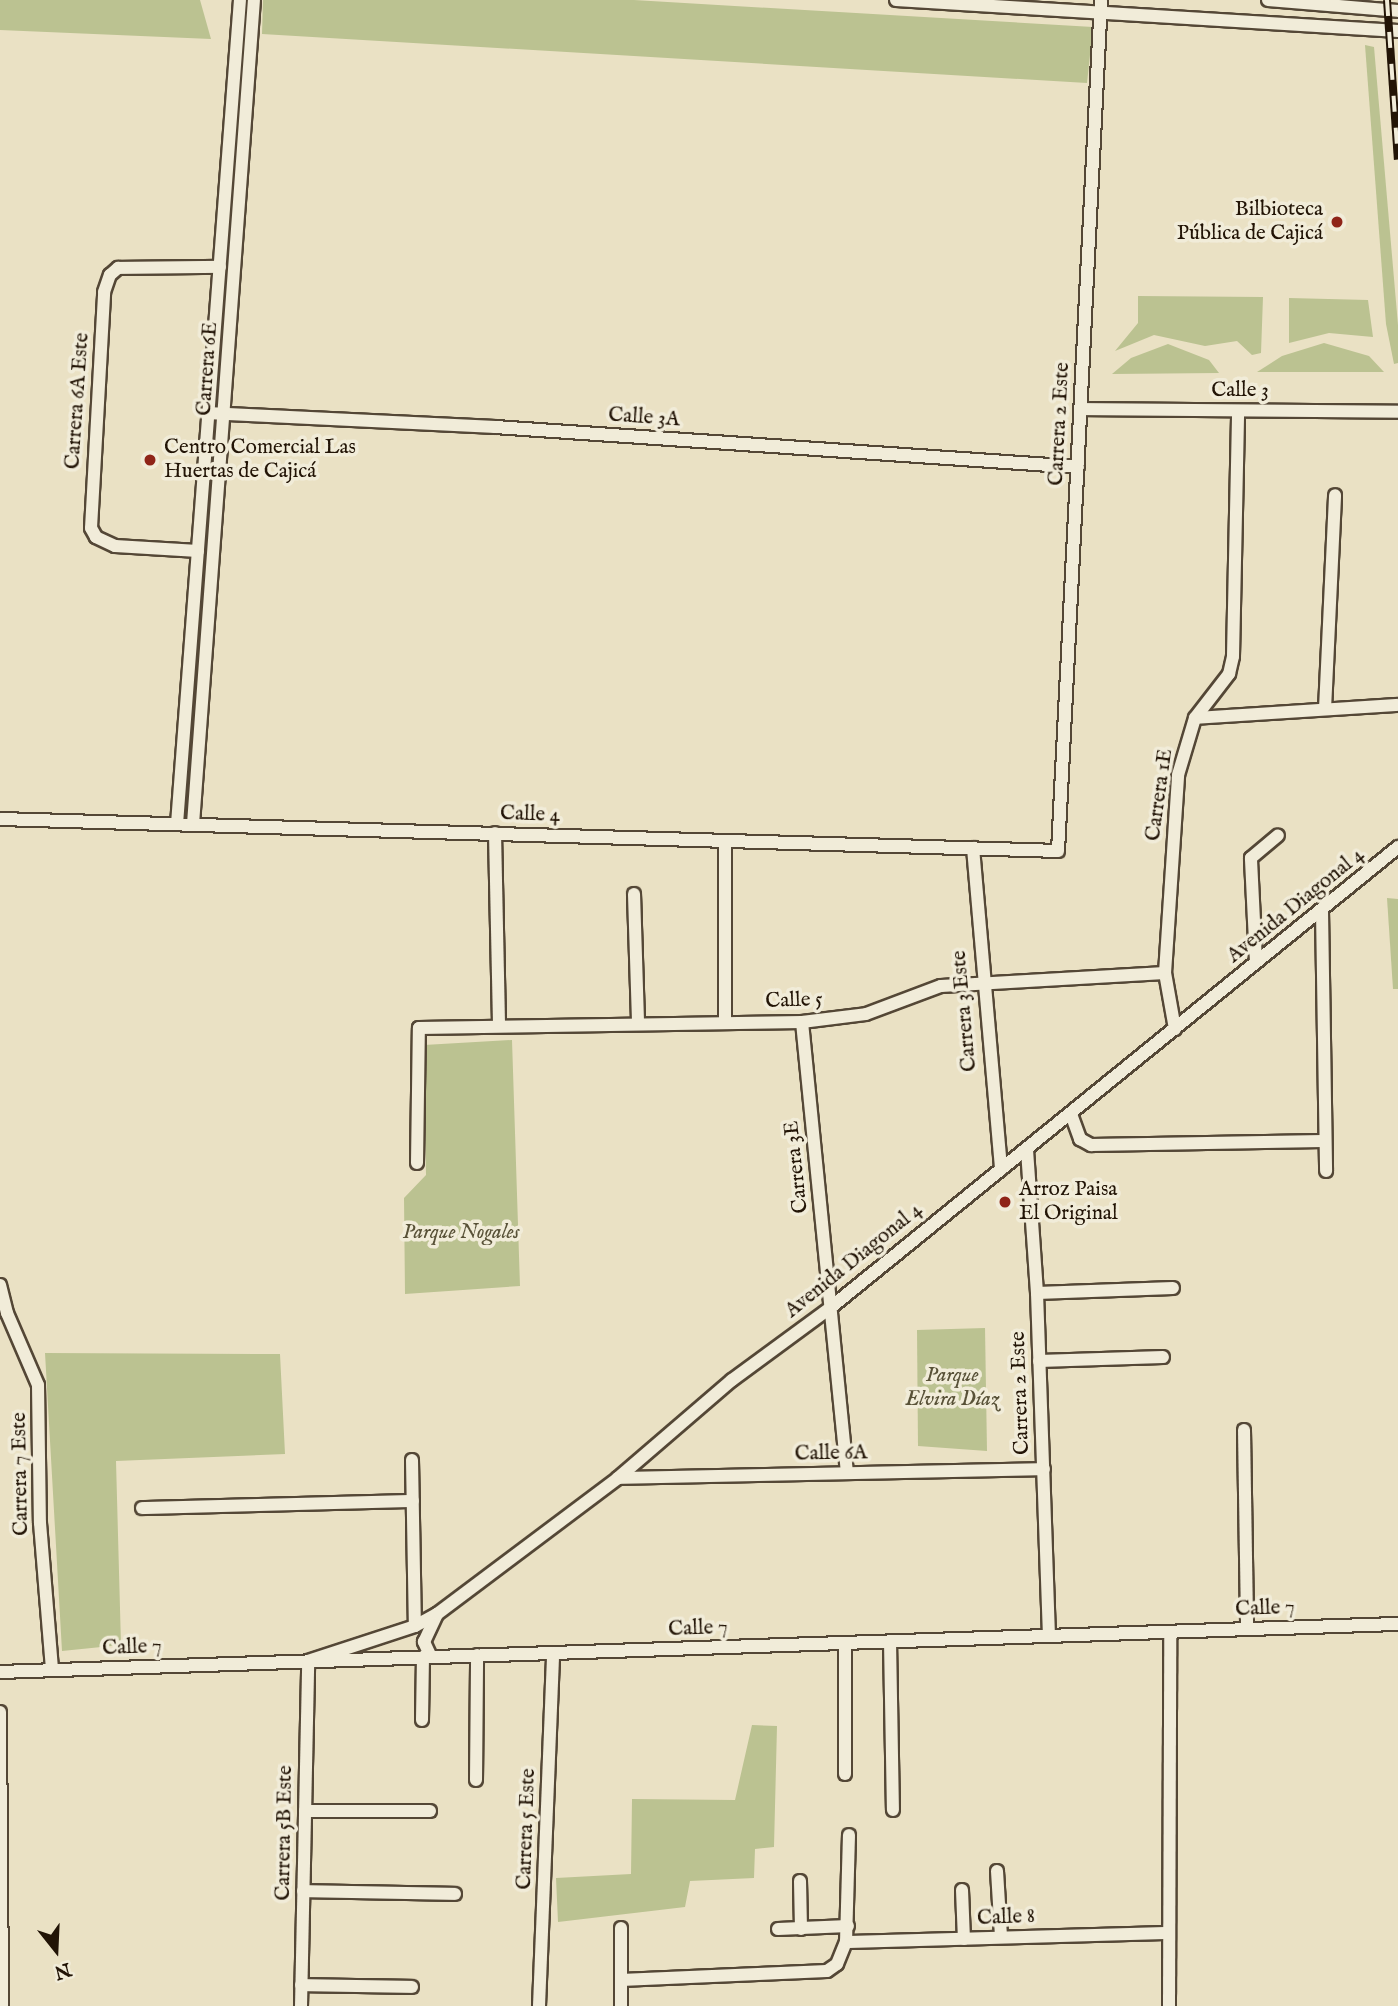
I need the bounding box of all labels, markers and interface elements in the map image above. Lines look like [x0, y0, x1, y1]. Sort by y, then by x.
place label: Bilbioteca Pública de Cajicá [1177, 197, 1323, 247]
marker: Bilbioteca Pública de Cajicá [1329, 214, 1345, 230]
street label: Carrera 6E [192, 321, 224, 417]
street label: Carrera 6A Este [61, 332, 95, 470]
street label: Carrera 2 Este [1044, 362, 1076, 486]
street label: Calle 3 [1211, 378, 1269, 404]
street label: Calle 3A [607, 403, 681, 433]
place label: Centro Comercial Las Huertas de Cajicá [164, 435, 356, 485]
marker: Centro Comercial Las Huertas de Cajicá [142, 452, 158, 468]
street label: Carrera 1E [1141, 747, 1179, 843]
street label: Calle 4 [500, 801, 560, 829]
street label: Avenida Diagonal 4 [1222, 843, 1370, 969]
street label: Carrera 3 Este [947, 949, 983, 1073]
street label: Calle 5 [765, 987, 823, 1015]
street label: Carrera 3E [780, 1119, 814, 1215]
place label: Arroz Paisa El Original [1019, 1177, 1118, 1227]
marker: Arroz Paisa El Original [997, 1194, 1013, 1210]
street label: Avenida Diagonal 4 [780, 1198, 928, 1324]
park label: Parque Nogales [402, 1220, 520, 1246]
street label: Carrera 2 Este [1006, 1331, 1036, 1455]
park label: Parque Elvira Díaz [905, 1363, 999, 1413]
street label: Carrera 7 Este [7, 1412, 35, 1536]
street label: Calle 6A [794, 1441, 868, 1467]
street label: Calle 7 [1235, 1595, 1295, 1623]
street label: Calle 7 [668, 1615, 728, 1643]
street label: Calle 7 [102, 1634, 162, 1662]
street label: Carrera 5B Este [271, 1765, 299, 1901]
street label: Carrera 5 Este [512, 1768, 542, 1890]
street label: Calle 8 [977, 1904, 1035, 1932]
north arrow [21, 1915, 91, 1985]
text: N [51, 1956, 74, 1984]

